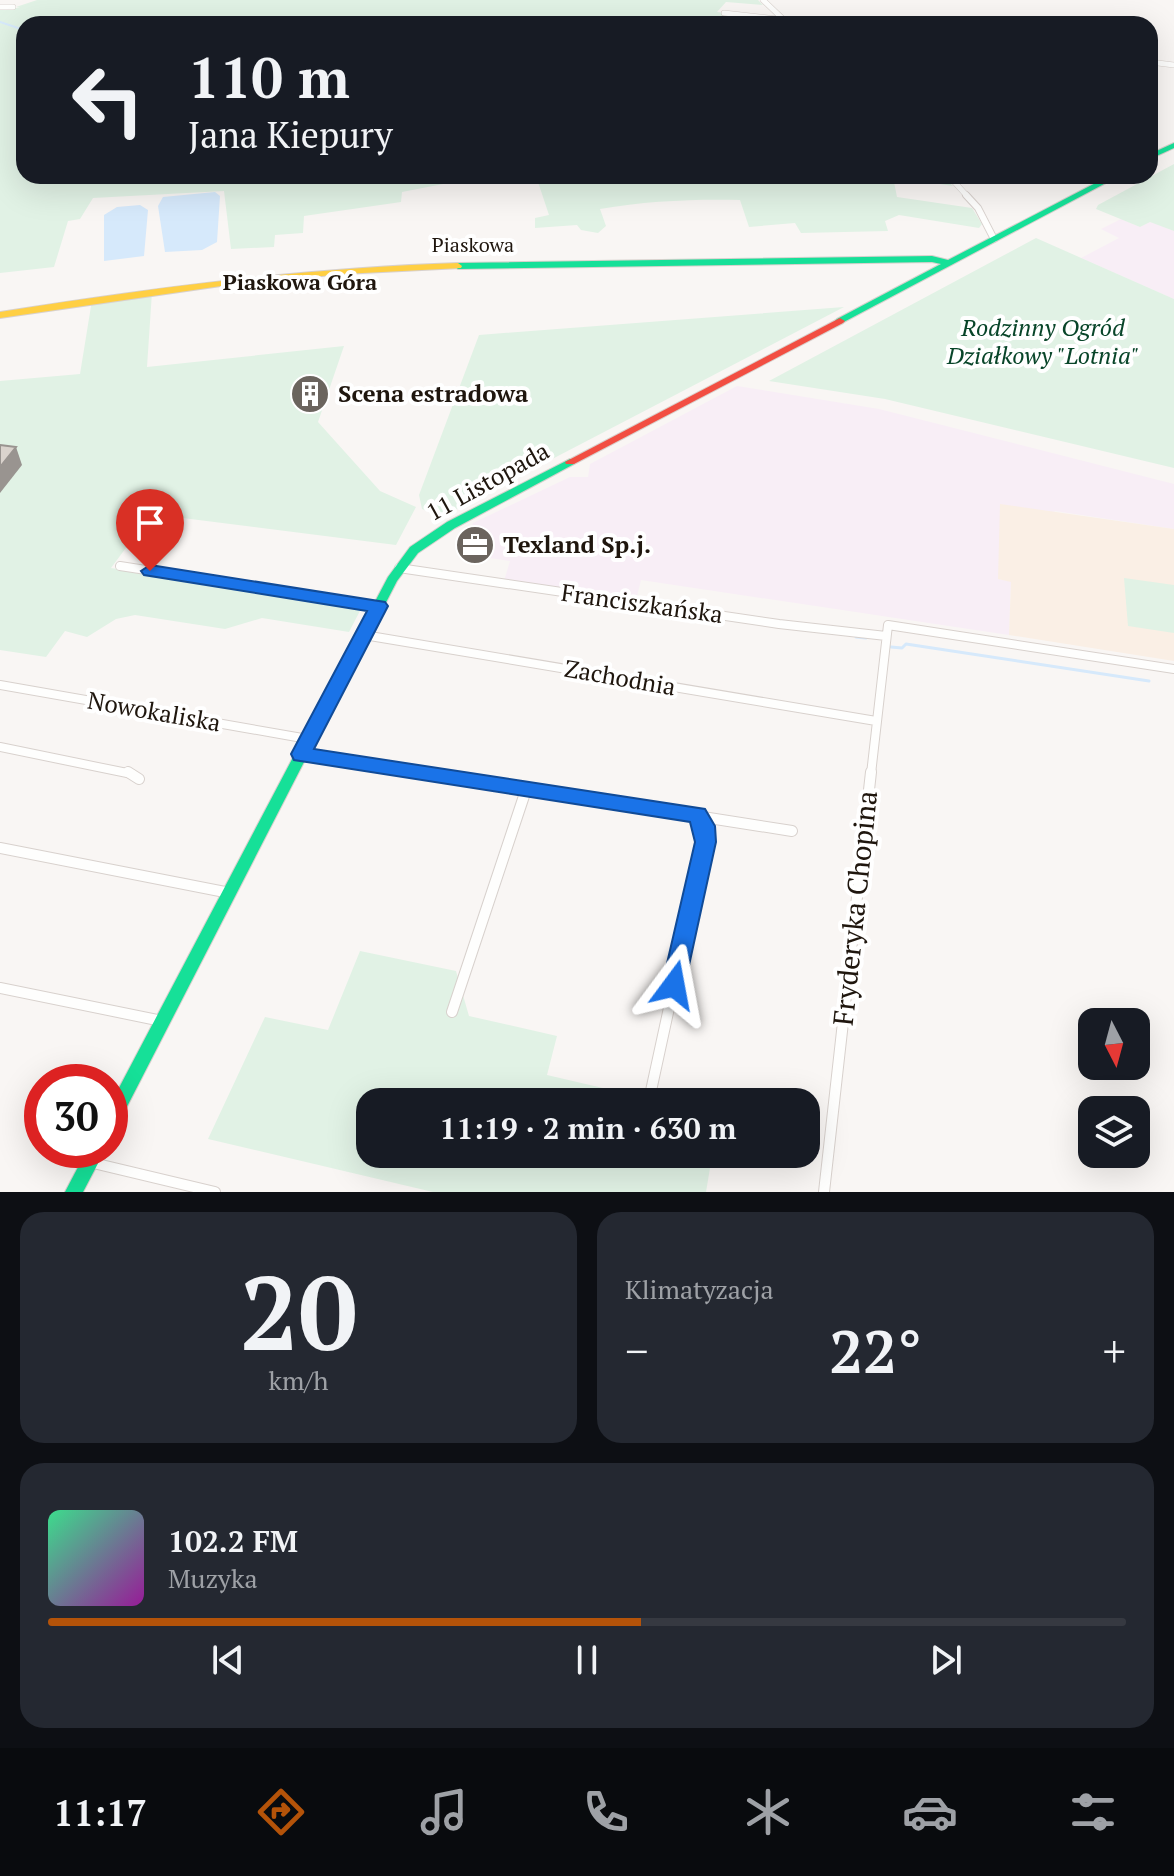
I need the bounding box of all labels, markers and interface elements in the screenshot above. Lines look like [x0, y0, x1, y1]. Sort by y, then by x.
text: 110 m [188, 40, 350, 114]
icon: left [56, 48, 160, 152]
text: Jana Kiepury [188, 111, 393, 158]
street label: Piaskowa [432, 231, 514, 258]
district label: Piaskowa Góra [223, 267, 377, 296]
park label: Rodzinny Ogród Działkowy "Lotnia" [946, 311, 1139, 371]
building icon: Scena estradowa [289, 373, 331, 415]
place label: Scena estradowa [338, 377, 529, 409]
street label: 11 Listopada [420, 434, 555, 528]
pin [116, 489, 184, 571]
icon: arrive [128, 501, 172, 545]
office icon: Texland Sp.j. [454, 524, 496, 566]
place label: Texland Sp.j. [503, 528, 651, 560]
street label: Franciszkańska [559, 576, 725, 630]
street label: Zachodnia [562, 652, 678, 703]
street label: Nowokaliska [85, 684, 223, 738]
street label: Fryderyka Chopina [824, 789, 885, 1027]
position arrow [632, 943, 716, 1027]
north arrow [1078, 1008, 1150, 1080]
map controls [1078, 1008, 1150, 1168]
speed limit sign: 30 [24, 1064, 128, 1168]
button: layers [1078, 1096, 1150, 1168]
text: 11:19 · 2 min · 630 m [440, 1108, 736, 1148]
text: 20 [240, 1242, 357, 1380]
text: Klimatyzacja [625, 1272, 774, 1306]
text: 22° [829, 1311, 922, 1390]
text: − [625, 1321, 648, 1380]
text: + [1103, 1321, 1126, 1380]
text: km/h [268, 1363, 329, 1397]
text: 102.2 FM [168, 1521, 298, 1561]
text: Muzyka [168, 1561, 258, 1595]
icon: previous [206, 1638, 250, 1682]
icon: pause [565, 1638, 609, 1682]
icon: next [924, 1638, 968, 1682]
icon: directions [253, 1784, 309, 1840]
icon: music [416, 1784, 472, 1840]
icon: phone [578, 1784, 634, 1840]
icon: climate [740, 1784, 796, 1840]
icon: car [902, 1784, 958, 1840]
icon: filters [1065, 1784, 1121, 1840]
text: 11:17 [53, 1789, 147, 1836]

